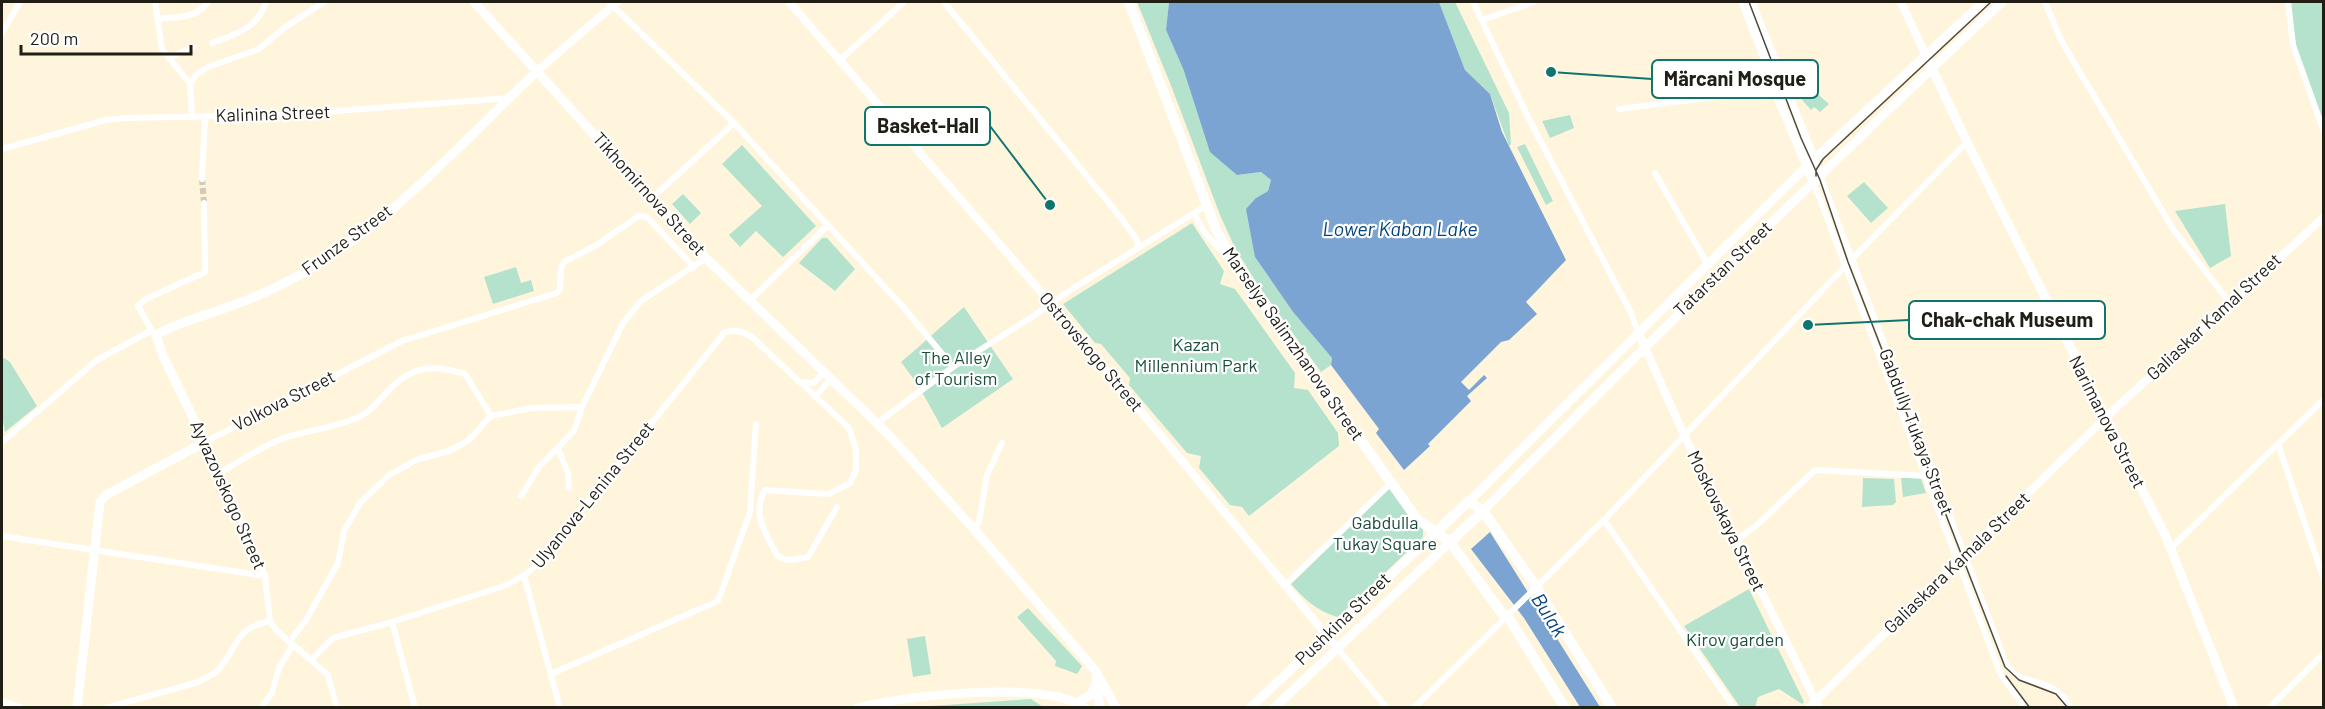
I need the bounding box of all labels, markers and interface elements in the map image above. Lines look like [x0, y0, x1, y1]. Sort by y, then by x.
scale bar [21, 18, 190, 56]
text: 200 m [30, 27, 78, 49]
callout: Märcani Mosque [1652, 60, 1818, 98]
text: Märcani Mosque [1664, 66, 1806, 90]
street label: Kalinina Street [215, 100, 331, 126]
callout: Basket-Hall [865, 107, 990, 145]
text: Basket-Hall [877, 113, 979, 137]
street label: Tikhomirnova Street [589, 127, 711, 260]
street label: Frunze Street [297, 199, 396, 279]
water label: Lower Kaban Lake [1322, 216, 1478, 240]
street label: Tatarstan Street [1669, 216, 1776, 321]
street label: Marselya Salimzhanova Street [1218, 242, 1369, 445]
street label: Galiaskar Kamal Street [2141, 248, 2285, 384]
street label: Ostrovskogo Street [1035, 287, 1148, 416]
callout: Chak-chak Museum [1909, 301, 2105, 339]
text: Chak-chak Museum [1921, 307, 2093, 331]
park label: Kazan Millennium Park [1135, 333, 1257, 376]
street label: Gabdully Tukaya Street [1875, 345, 1959, 518]
park label: The Alley of Tourism [915, 346, 997, 389]
street label: Narimanova Street [2065, 352, 2151, 492]
street label: Volkova Street [229, 365, 338, 435]
street label: Ayvazovskogo Street [186, 417, 272, 573]
street label: Ulyanova-Lenina Street [526, 417, 658, 572]
street label: Moskovskaya Street [1683, 446, 1771, 595]
street label: Galiaskara Kamala Street [1879, 487, 2034, 638]
park label: Gabdulla Tukay Square [1333, 511, 1437, 554]
street label: Pushkina Street [1290, 567, 1395, 669]
water label: Bulak [1527, 588, 1573, 641]
park label: Kirov garden [1686, 628, 1784, 650]

